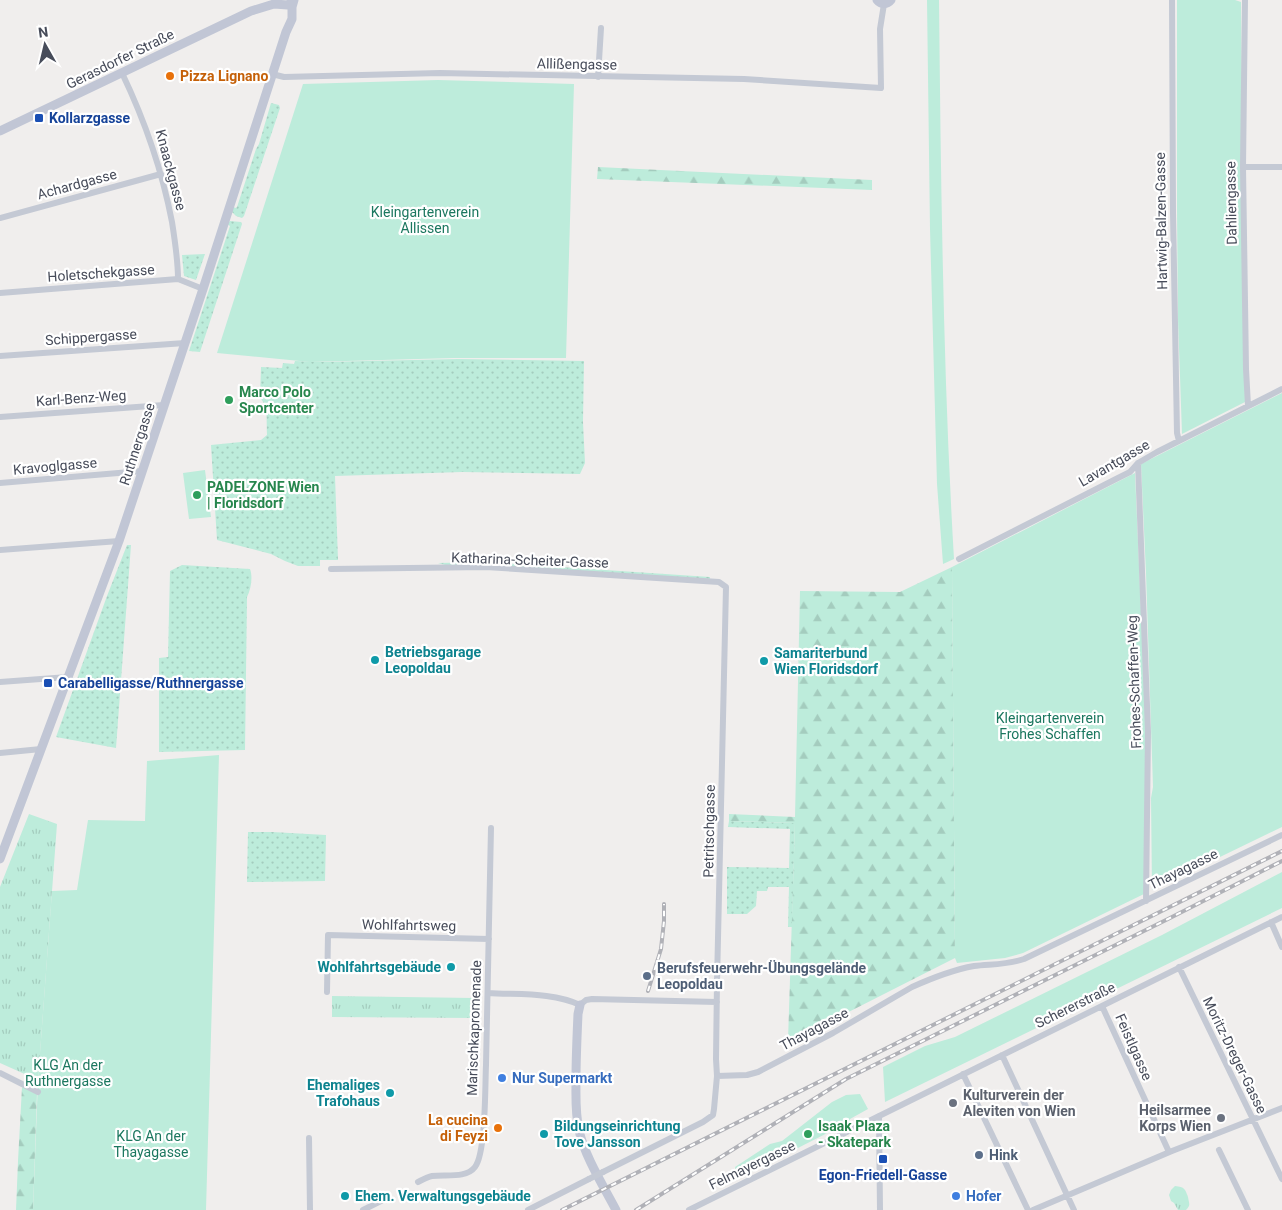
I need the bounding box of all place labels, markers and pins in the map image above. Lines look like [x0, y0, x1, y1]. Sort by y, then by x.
place label: Pizza Lignano [180, 68, 268, 84]
marker: Pizza Lignano [164, 70, 176, 82]
place label: Kollarzgasse [49, 110, 131, 126]
marker: Kollarzgasse [33, 112, 45, 124]
place label: Marco Polo Sportcenter [239, 384, 314, 416]
marker: Marco Polo Sportcenter [223, 394, 235, 406]
place label: PADELZONE Wien | Floridsdorf [207, 479, 320, 511]
marker: PADELZONE Wien | Floridsdorf [191, 489, 203, 501]
place label: Betriebsgarage Leopoldau [385, 644, 482, 676]
place label: Samariterbund Wien Floridsdorf [774, 645, 879, 677]
marker: Betriebsgarage Leopoldau [369, 654, 381, 666]
marker: Samariterbund Wien Floridsdorf [758, 655, 770, 667]
place label: Carabelligasse/Ruthnergasse [58, 675, 244, 691]
marker: Carabelligasse/Ruthnergasse [42, 677, 54, 689]
place label: Wohlfahrtsgebäude [318, 959, 441, 975]
place label: Berufsfeuerwehr-Übungsgelände Leopoldau [657, 960, 867, 992]
marker: Wohlfahrtsgebäude [445, 961, 457, 973]
marker: Berufsfeuerwehr-Übungsgelände Leopoldau [641, 970, 653, 982]
place label: Nur Supermarkt [512, 1070, 613, 1086]
marker: Nur Supermarkt [496, 1072, 508, 1084]
place label: Ehemaliges Trafohaus [307, 1077, 380, 1109]
marker: Ehemaliges Trafohaus [384, 1087, 396, 1099]
place label: Kulturverein der Aleviten von Wien [963, 1087, 1076, 1119]
marker: Kulturverein der Aleviten von Wien [947, 1097, 959, 1109]
place label: Heilsarmee Korps Wien [1139, 1102, 1211, 1134]
place label: La cucina di Feyzi [428, 1112, 488, 1144]
marker: Heilsarmee Korps Wien [1215, 1112, 1227, 1124]
place label: Bildungseinrichtung Tove Jansson [554, 1118, 681, 1150]
place label: Isaak Plaza - Skatepark [818, 1118, 891, 1150]
marker: La cucina di Feyzi [492, 1122, 504, 1134]
marker: Bildungseinrichtung Tove Jansson [538, 1128, 550, 1140]
marker: Isaak Plaza - Skatepark [802, 1128, 814, 1140]
place label: Hink [989, 1147, 1018, 1163]
marker: Hink [973, 1149, 985, 1161]
marker: Egon-Friedell-Gasse [877, 1153, 889, 1165]
place label: Egon-Friedell-Gasse [819, 1167, 948, 1183]
place label: Ehem. Verwaltungsgebäude [355, 1188, 531, 1204]
place label: Hofer [966, 1188, 1001, 1204]
marker: Ehem. Verwaltungsgebäude [339, 1190, 351, 1202]
marker: Hofer [950, 1190, 962, 1202]

